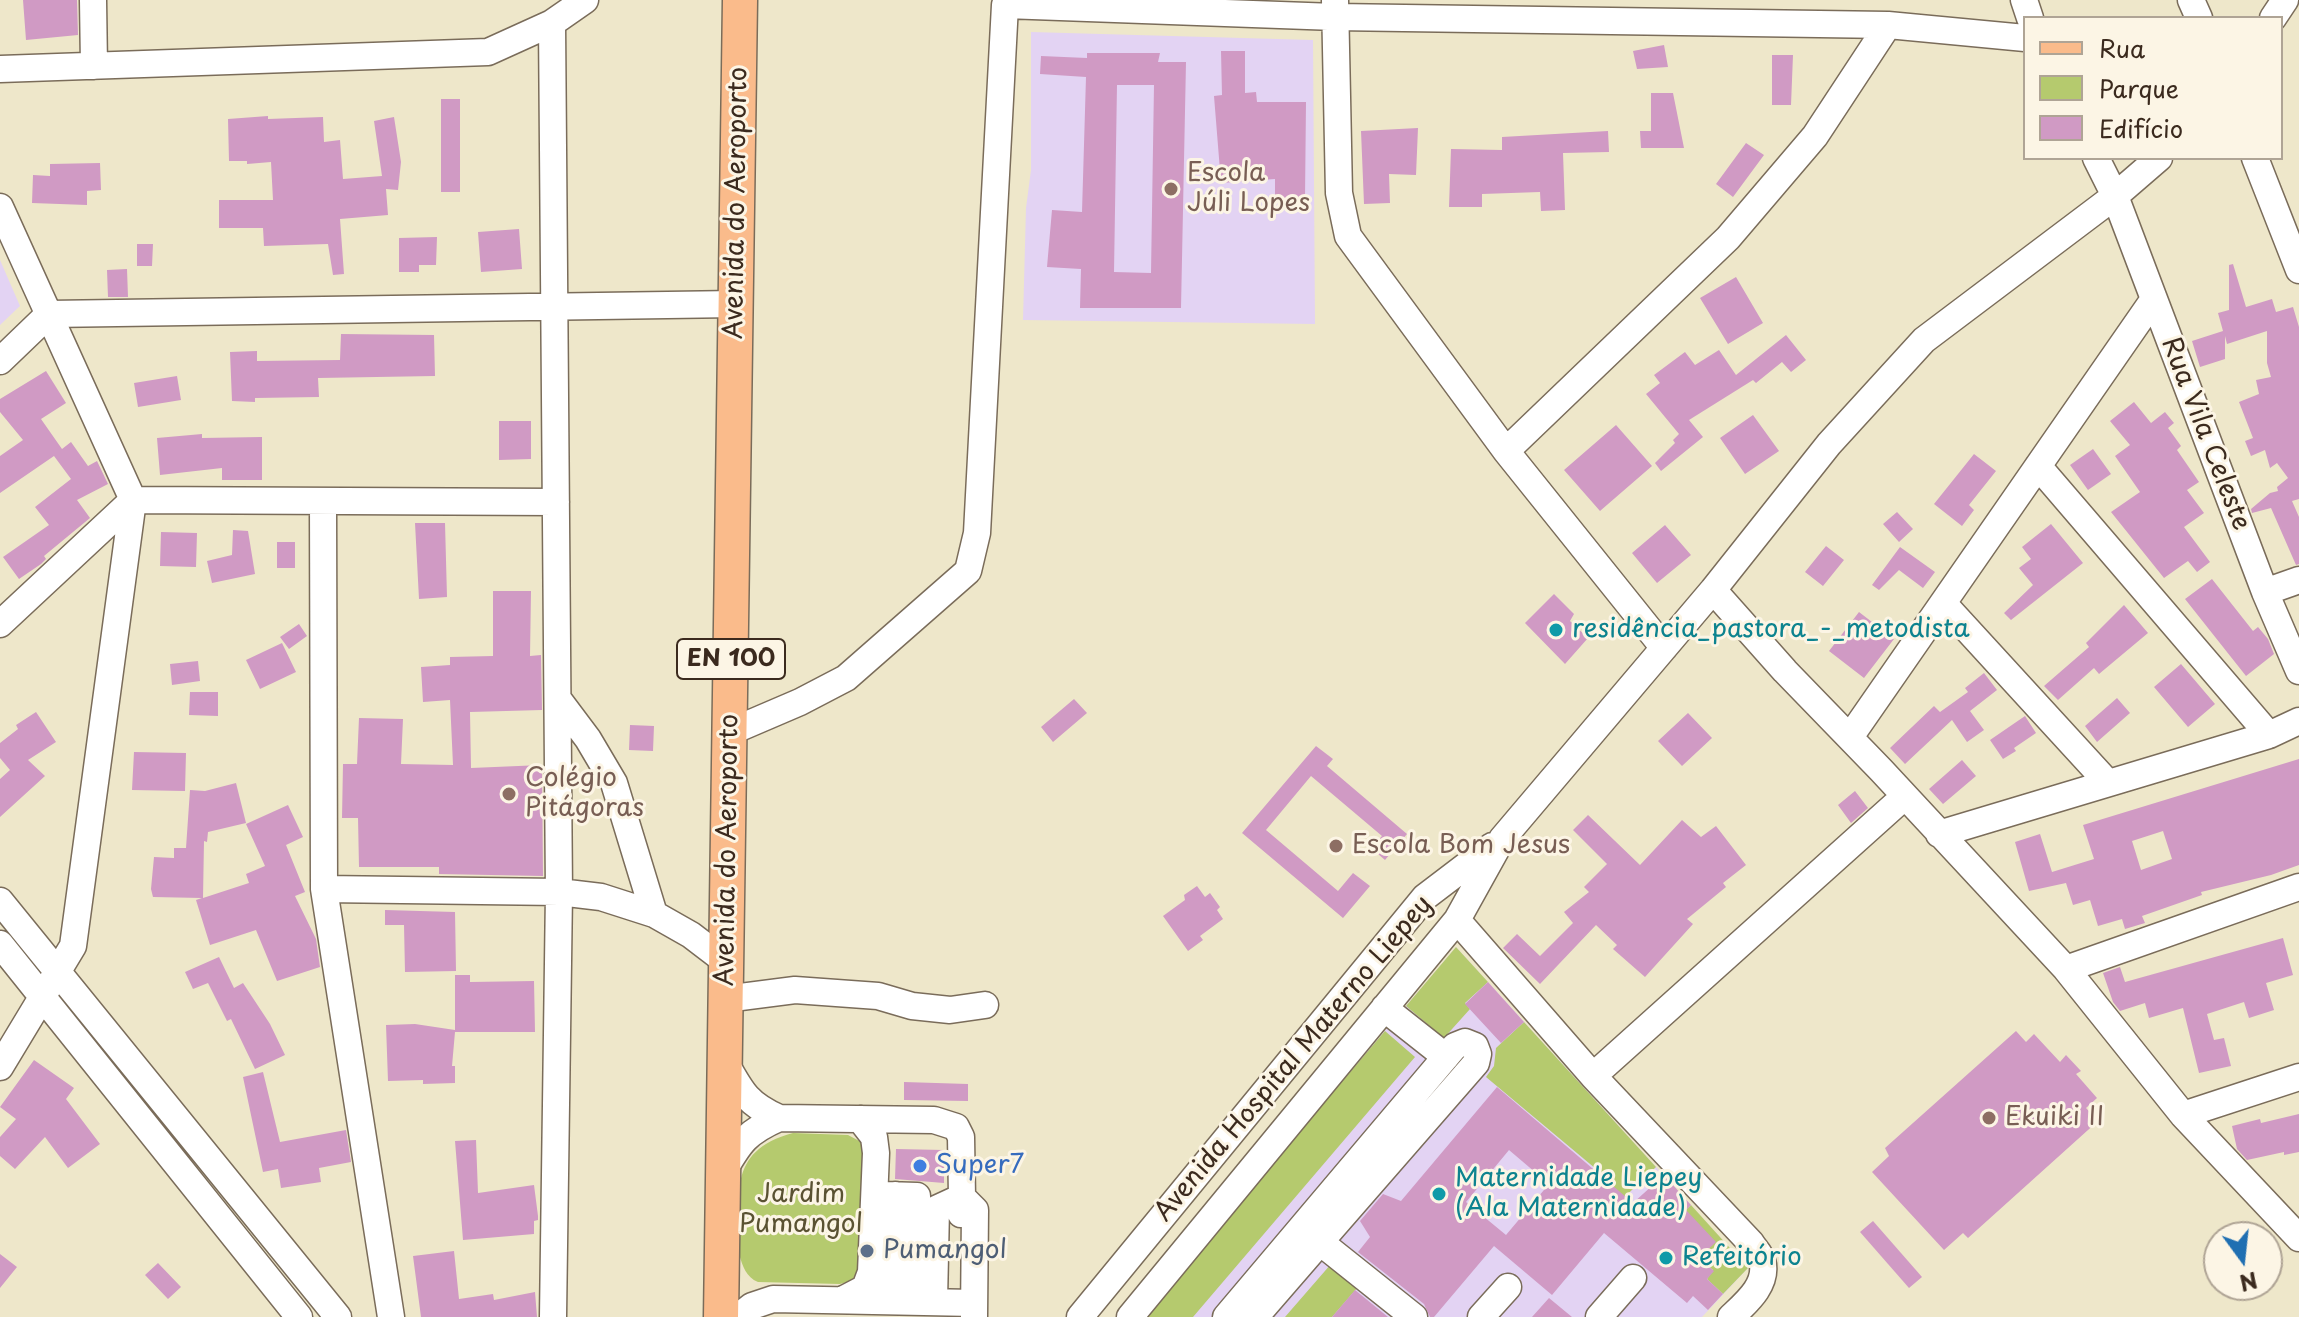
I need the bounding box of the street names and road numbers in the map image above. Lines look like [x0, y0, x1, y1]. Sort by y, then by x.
street label: Avenida do Aeroporto [719, 67, 755, 339]
street label: Rua Vila Celeste [2154, 333, 2256, 535]
road number: EN 100 [677, 639, 785, 679]
street label: Avenida do Aeroporto [710, 714, 746, 986]
street label: Avenida Hospital Materno Liepey [1149, 890, 1439, 1228]

